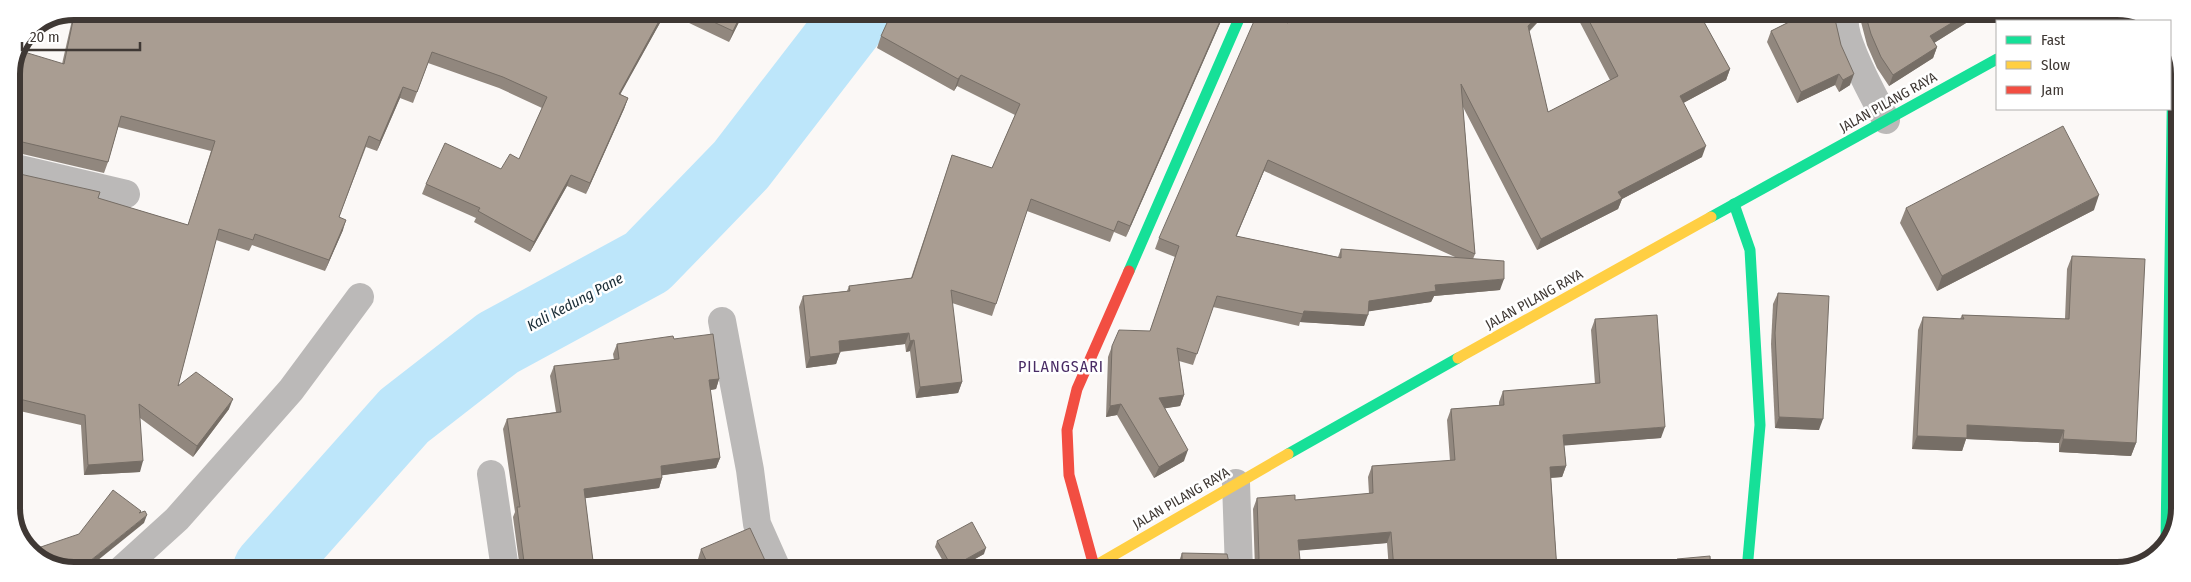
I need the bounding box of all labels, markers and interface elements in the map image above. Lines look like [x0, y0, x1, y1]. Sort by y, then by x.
scale bar [22, 20, 140, 52]
legend [1996, 20, 2171, 110]
text: 20 m [30, 28, 60, 46]
text: Fast [2041, 31, 2065, 49]
text: Slow [2041, 56, 2070, 74]
street label: JALAN PILANG RAYA [1837, 68, 1941, 136]
text: Jam [2041, 81, 2064, 99]
street label: JALAN PILANG RAYA [1483, 265, 1587, 333]
water label: Kali Kedung Pane [524, 269, 626, 335]
district label: PILANGSARI [1018, 357, 1104, 376]
street label: JALAN PILANG RAYA [1130, 464, 1233, 533]

